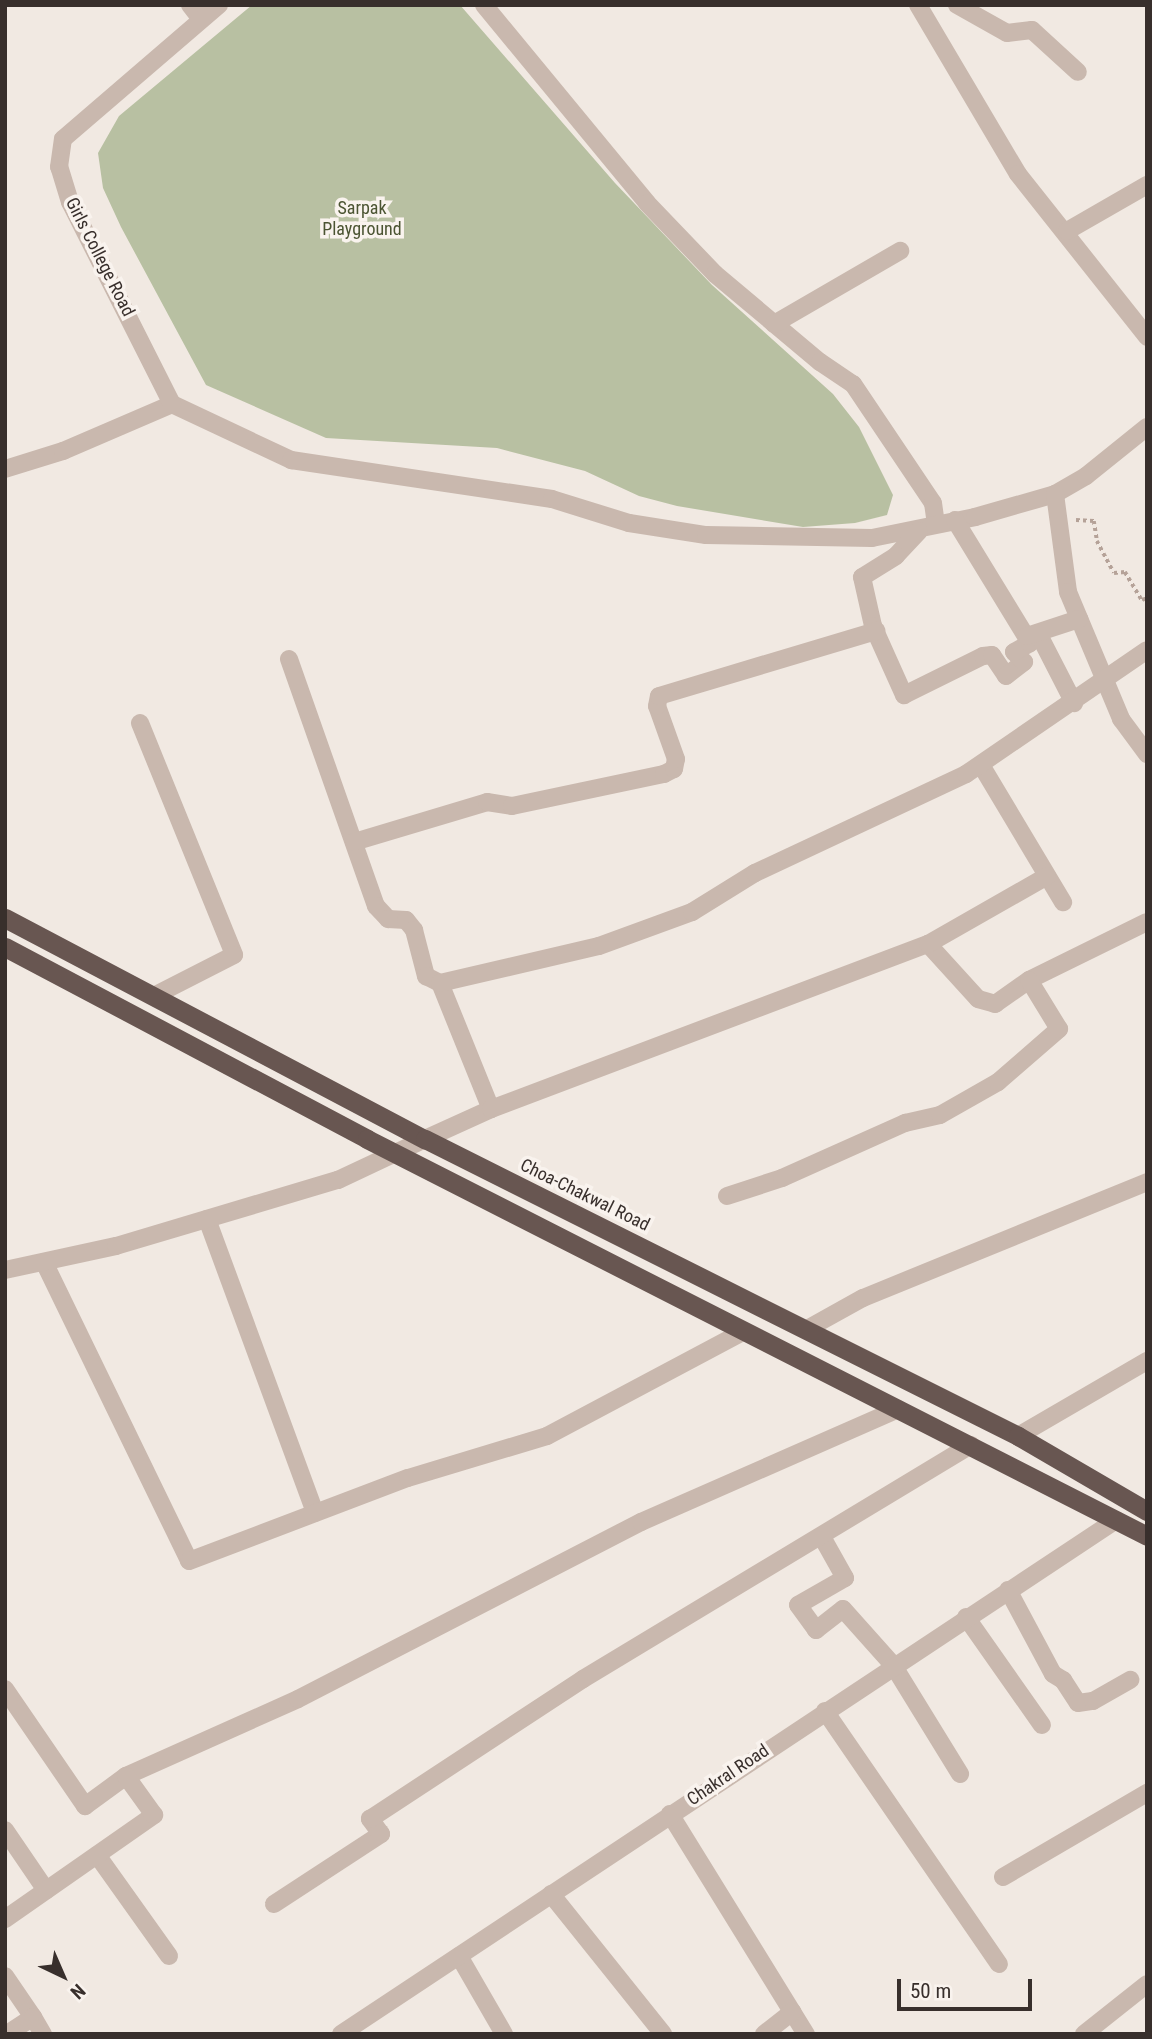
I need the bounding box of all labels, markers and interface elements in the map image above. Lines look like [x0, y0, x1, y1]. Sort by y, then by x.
street label: Girls College Road [61, 194, 139, 320]
park label: Sarpak Playground [322, 198, 402, 241]
street label: Choa-Chakwal Road [517, 1154, 653, 1236]
street label: Chakral Road [683, 1740, 773, 1810]
north arrow [28, 1941, 98, 2011]
scale bar [900, 1966, 1035, 2010]
text: N [66, 1979, 90, 2004]
text: 50 m [910, 1979, 951, 2003]

